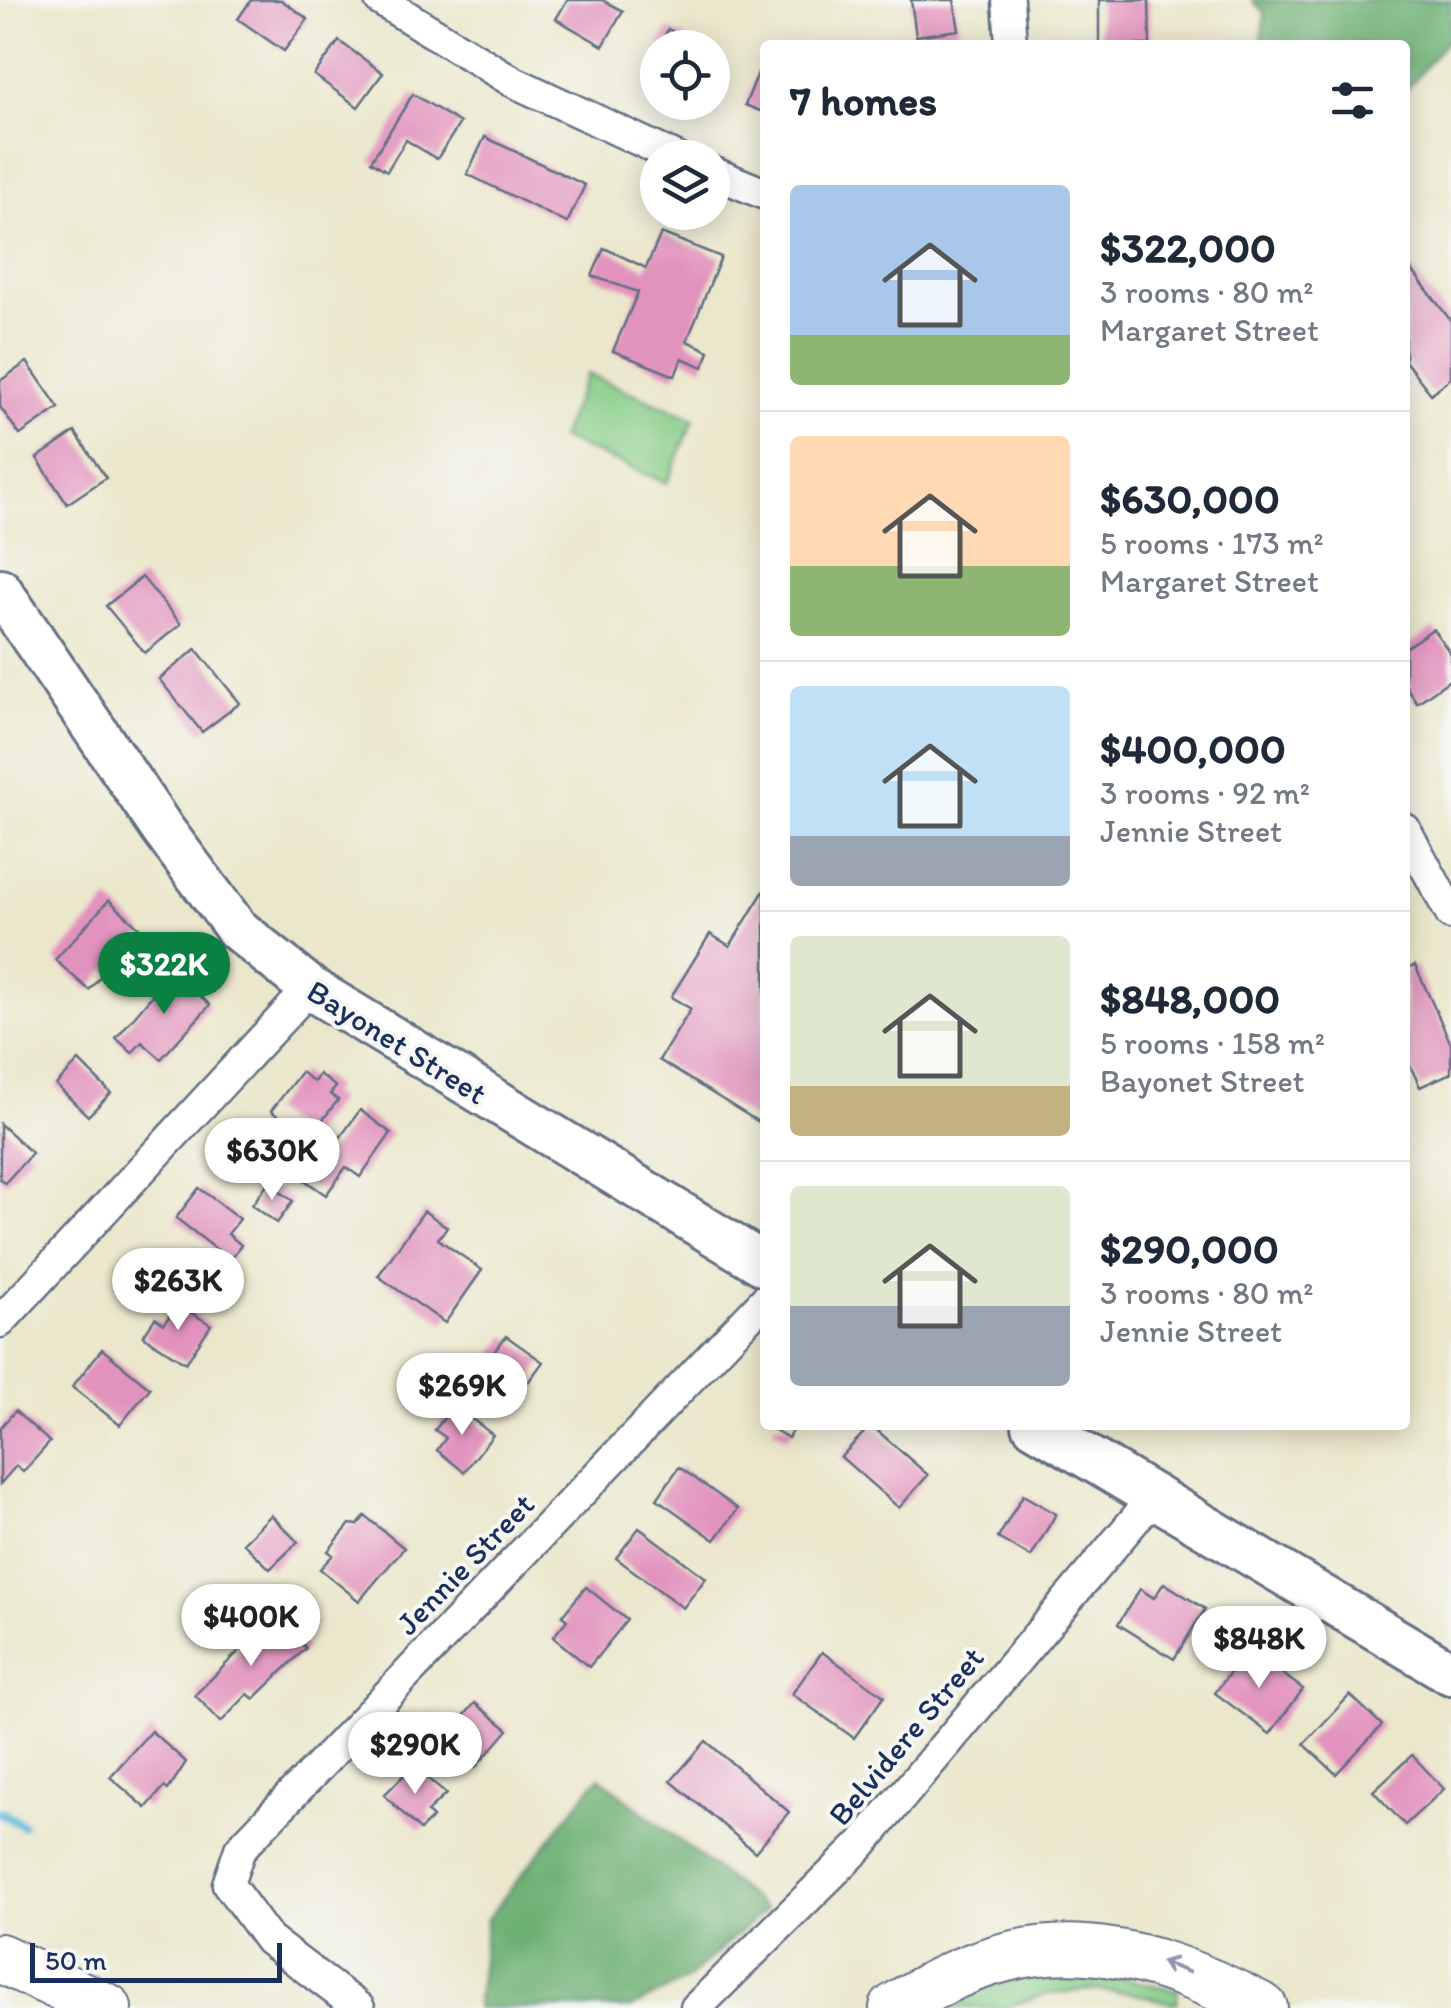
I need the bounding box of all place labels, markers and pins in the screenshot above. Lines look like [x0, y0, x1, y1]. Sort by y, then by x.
pin: $322K [94, 932, 234, 1017]
pin: $630K [202, 1118, 342, 1203]
pin: $263K [108, 1248, 248, 1333]
pin: $269K [392, 1353, 532, 1438]
pin: $400K [181, 1584, 321, 1669]
pin: $848K [1189, 1606, 1329, 1691]
pin: $290K [345, 1712, 485, 1797]

